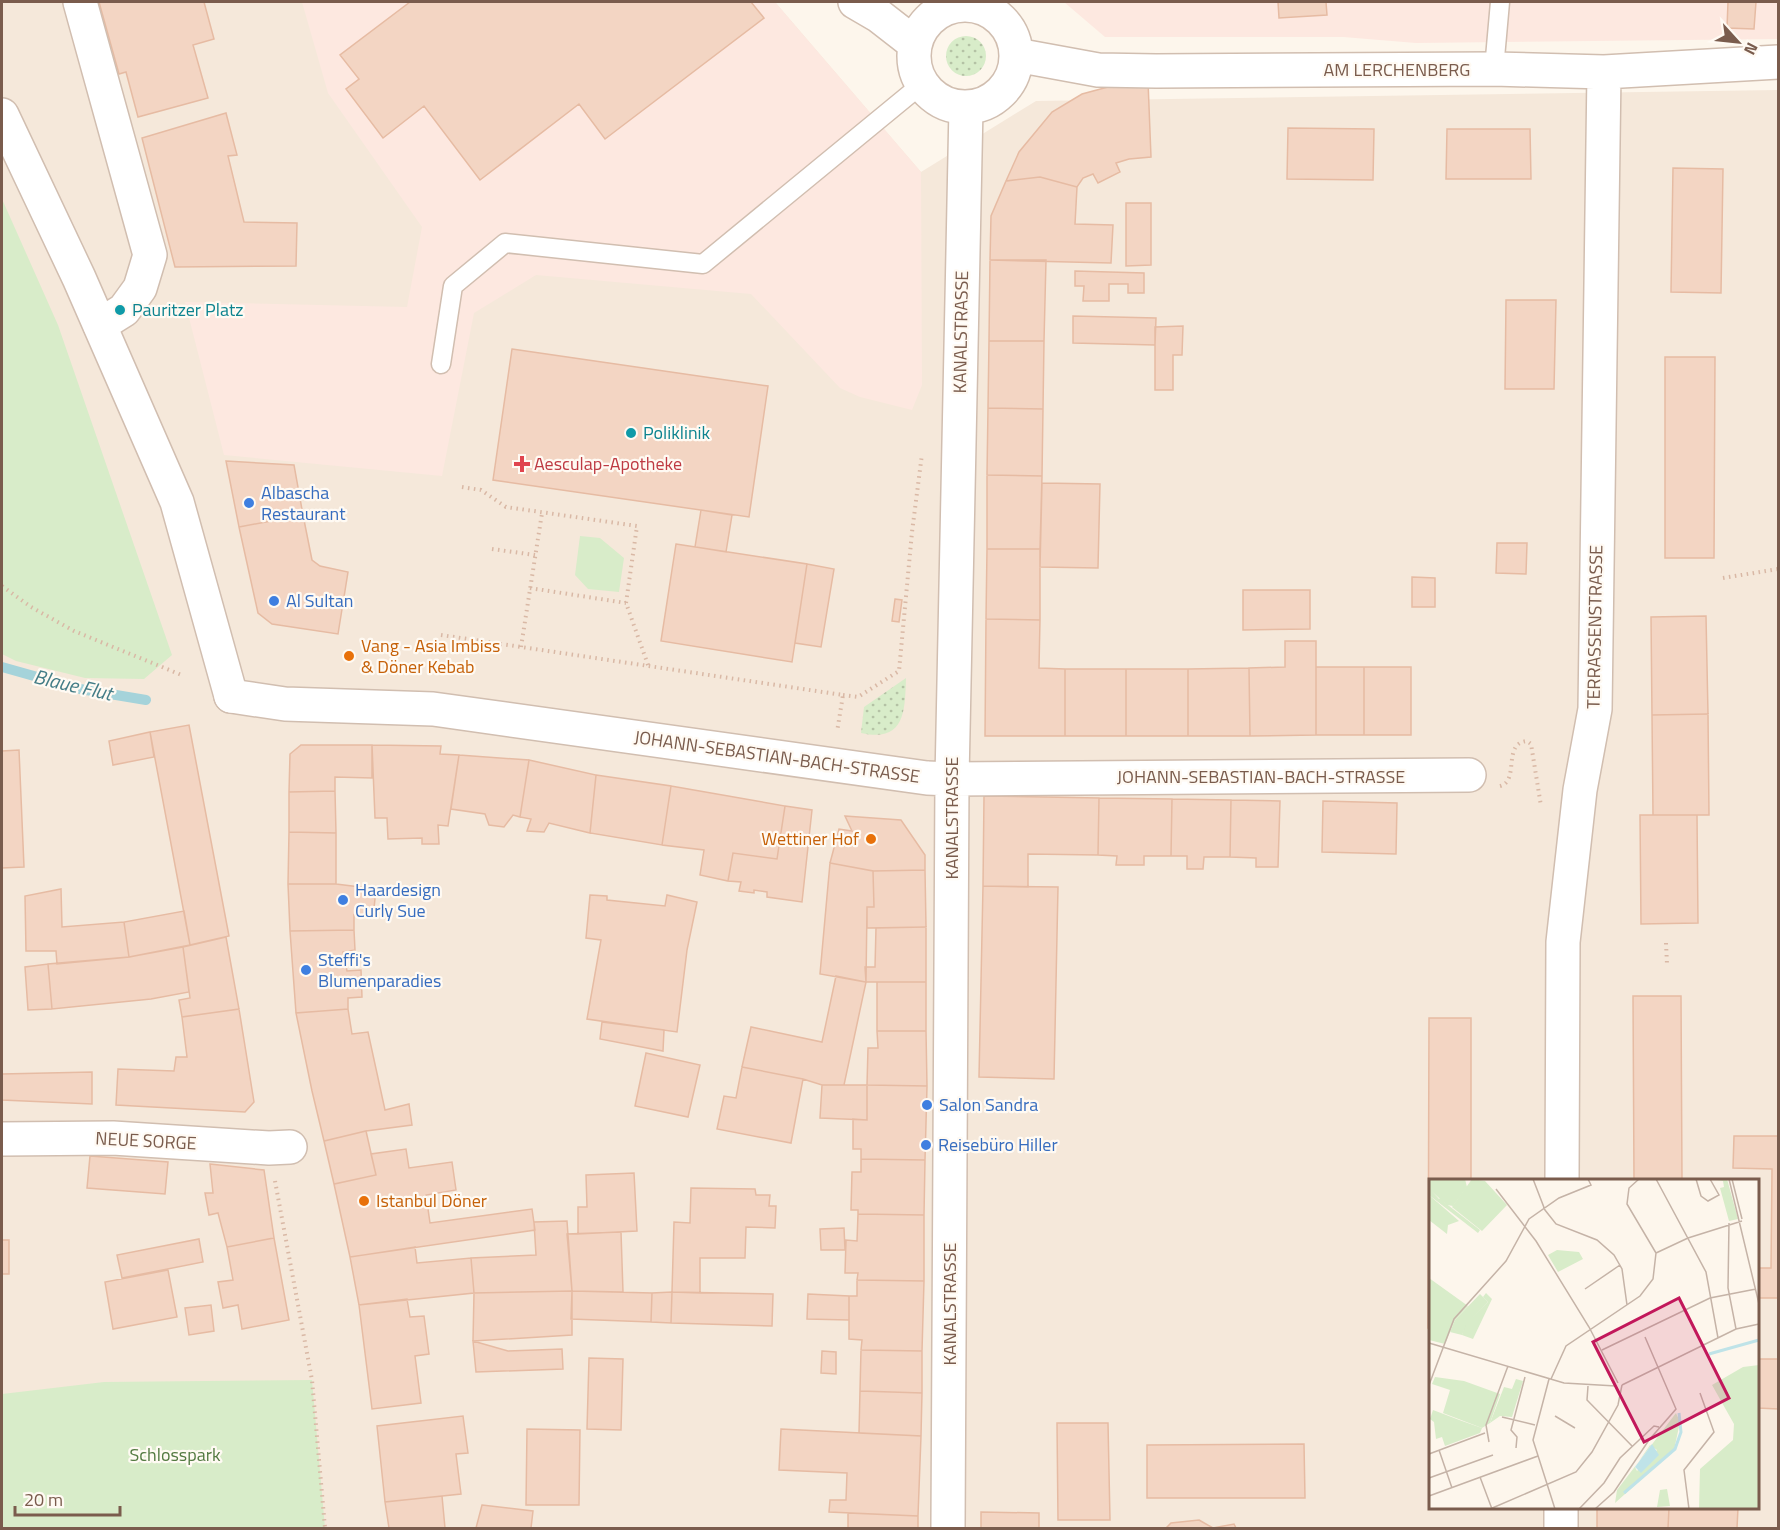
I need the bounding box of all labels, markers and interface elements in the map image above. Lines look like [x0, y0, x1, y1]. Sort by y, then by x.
north arrow [1708, 12, 1768, 72]
text: N [1738, 38, 1765, 59]
street label: AM LERCHENBERG [1324, 56, 1470, 83]
street label: KANALSTRASSE [946, 270, 975, 394]
place label: Pauritzer Platz [132, 296, 243, 323]
marker: Pauritzer Platz [113, 303, 127, 317]
place label: Poliklinik [643, 419, 711, 446]
marker: Poliklinik [624, 426, 638, 440]
place label: Aesculap-Apotheke [534, 450, 682, 477]
marker: Aesculap-Apotheke [515, 457, 529, 471]
place label: Albascha Restaurant [261, 479, 346, 527]
marker: Albascha Restaurant [242, 496, 256, 510]
street label: TERRASSENSTRASSE [1580, 545, 1609, 709]
place label: Al Sultan [286, 587, 353, 614]
marker: Al Sultan [267, 594, 281, 608]
place label: Vang - Asia Imbiss & Döner Kebab [361, 632, 500, 680]
marker: Vang - Asia Imbiss & Döner Kebab [342, 649, 356, 663]
water label: Blaue Flut [31, 660, 118, 709]
street label: JOHANN-SEBASTIAN-BACH-STRASSE [632, 723, 922, 790]
street label: KANALSTRASSE [938, 757, 965, 879]
street label: JOHANN-SEBASTIAN-BACH-STRASSE [1117, 763, 1405, 790]
place label: Wettiner Hof [761, 825, 859, 852]
marker: Wettiner Hof [864, 832, 878, 846]
place label: Haardesign Curly Sue [355, 876, 441, 924]
marker: Haardesign Curly Sue [336, 893, 350, 907]
place label: Steffi's Blumenparadies [318, 946, 441, 994]
marker: Steffi's Blumenparadies [299, 963, 313, 977]
place label: Salon Sandra [939, 1091, 1038, 1118]
marker: Salon Sandra [920, 1098, 934, 1112]
street label: NEUE SORGE [95, 1124, 197, 1157]
place label: Reisebüro Hiller [938, 1131, 1058, 1158]
marker: Reisebüro Hiller [919, 1138, 933, 1152]
inset map [1429, 1179, 1759, 1509]
place label: Istanbul Döner [376, 1187, 487, 1214]
marker: Istanbul Döner [357, 1194, 371, 1208]
street label: KANALSTRASSE [936, 1243, 963, 1365]
park label: Schlosspark [129, 1441, 221, 1468]
scale bar [15, 1479, 120, 1517]
text: 20 m [24, 1486, 63, 1513]

